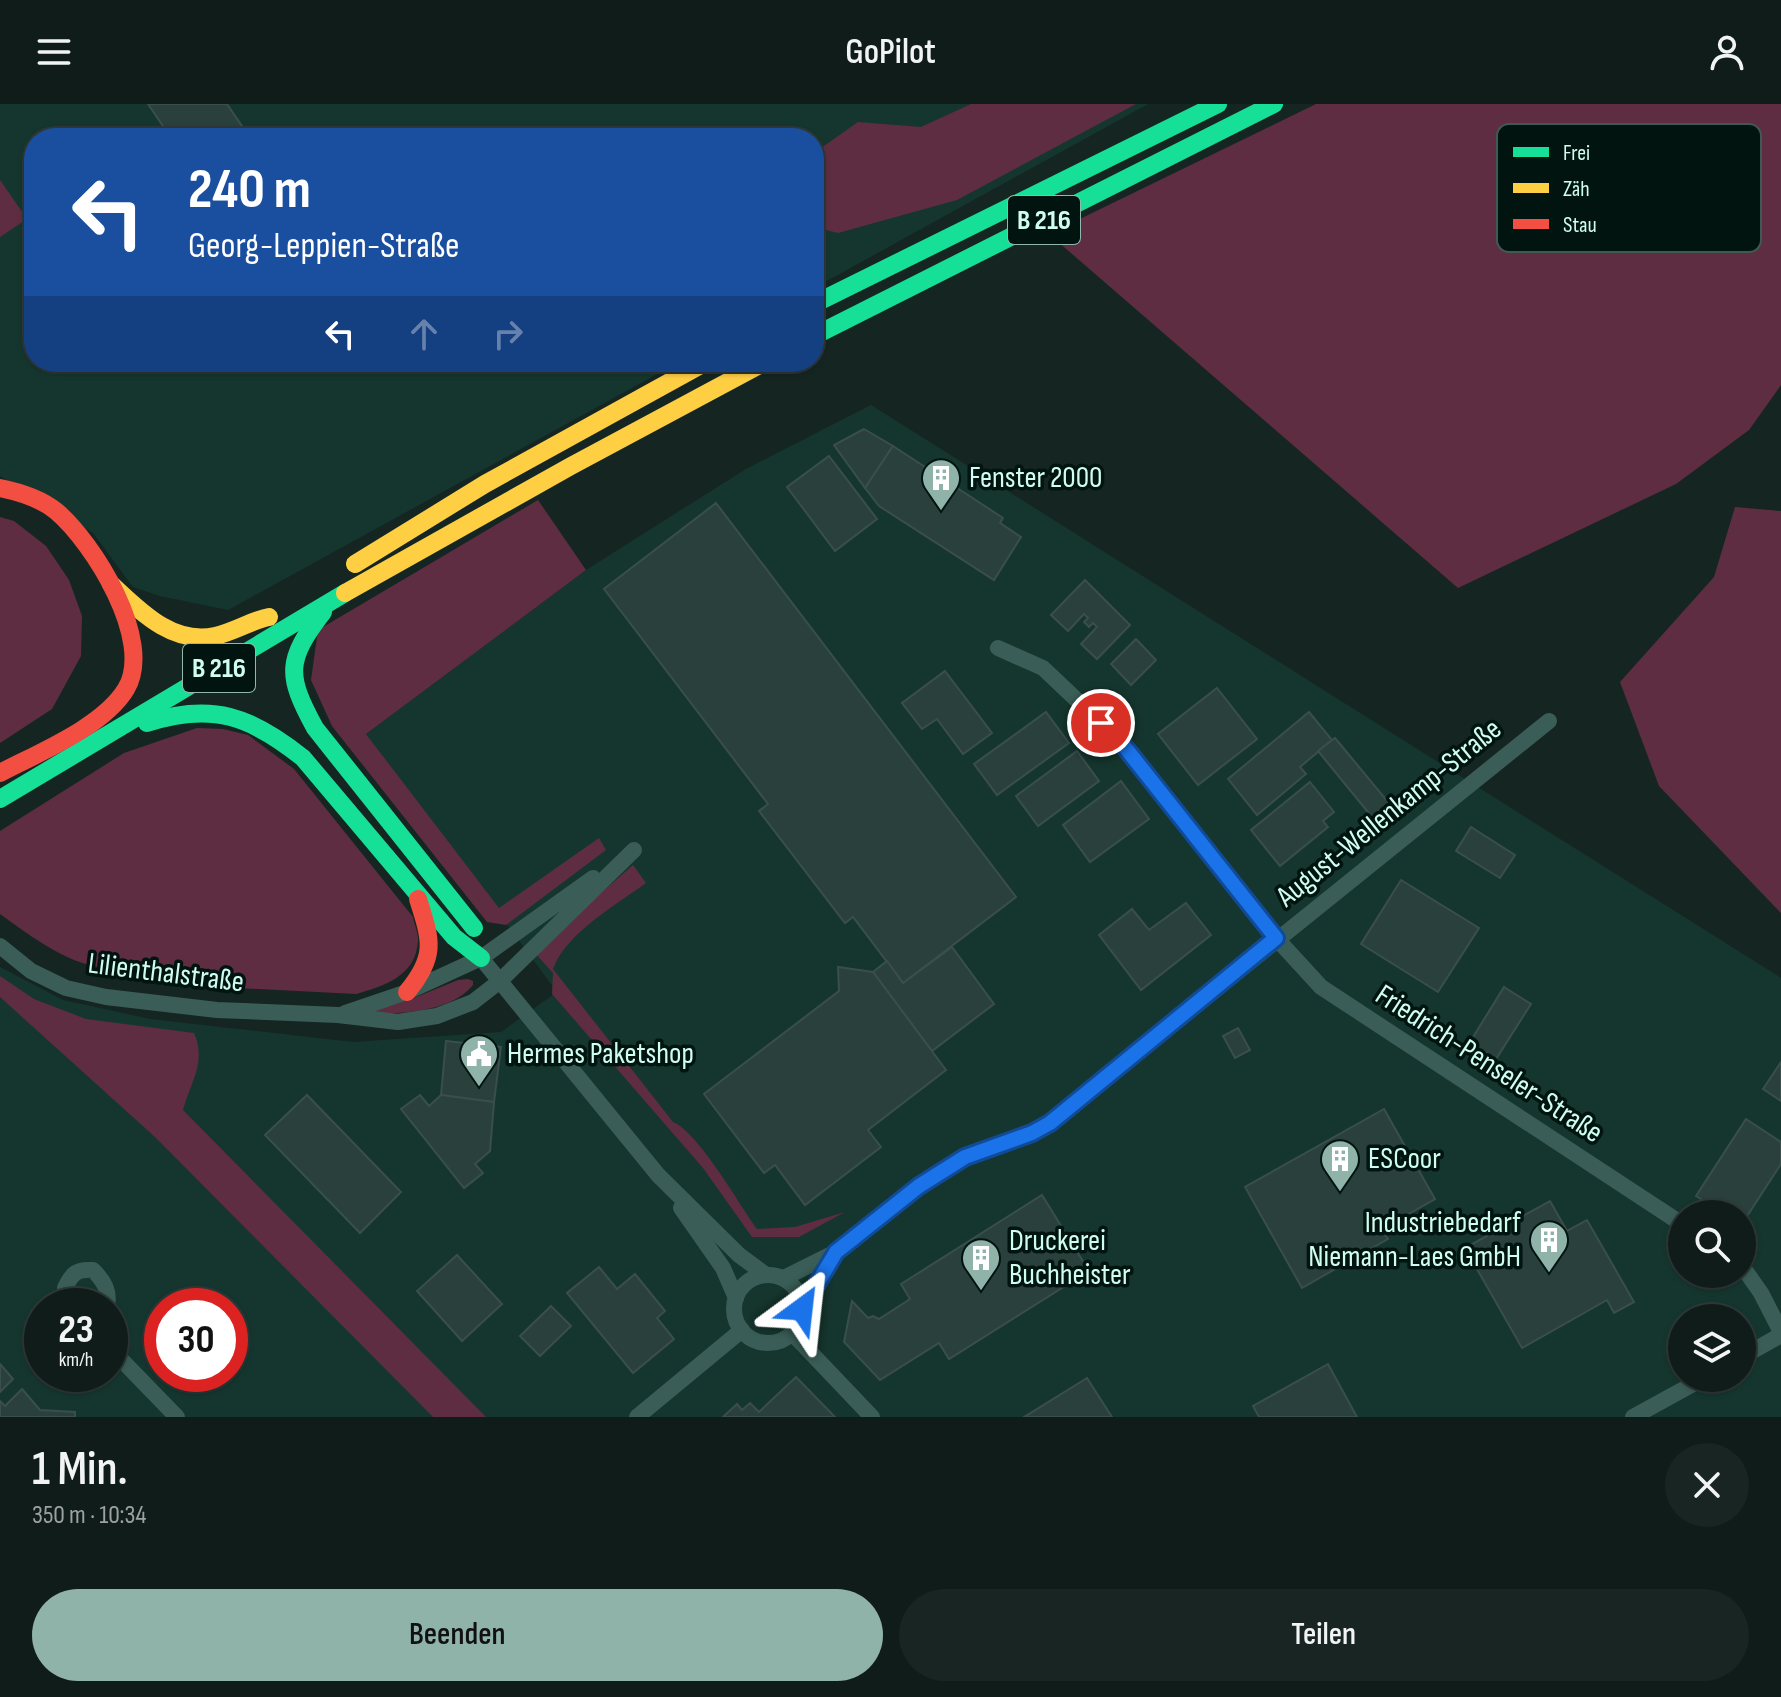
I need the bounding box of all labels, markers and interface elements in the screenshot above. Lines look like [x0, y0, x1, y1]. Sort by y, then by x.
icon: menu [32, 30, 76, 74]
icon: person [1705, 30, 1749, 74]
text: GoPilot [845, 31, 936, 74]
legend [1497, 124, 1761, 252]
text: Frei [1563, 140, 1590, 167]
text: 240 m [188, 157, 311, 224]
icon: left [56, 160, 160, 264]
text: Zäh [1563, 176, 1590, 203]
road number: B 216 [1008, 196, 1080, 244]
text: Stau [1563, 212, 1597, 239]
text: Georg-Leppien-Straße [188, 225, 460, 268]
icon: left [318, 312, 362, 356]
icon: ahead [402, 312, 446, 356]
icon: right [486, 312, 530, 356]
building icon: Fenster 2000 [920, 457, 962, 512]
place label: Fenster 2000 [969, 460, 1102, 496]
road number: B 216 [183, 644, 255, 692]
pin [1067, 689, 1135, 757]
icon: arrive [1079, 701, 1123, 745]
street label: August-Wellenkamp-Straße [1268, 711, 1509, 915]
street label: Lilienthalstraße [86, 946, 246, 1000]
street label: Friedrich-Penseler-Straße [1369, 977, 1609, 1151]
public building icon: Hermes Paketshop [458, 1033, 500, 1088]
place label: Hermes Paketshop [507, 1036, 694, 1072]
building icon: ESCoor [1319, 1138, 1361, 1193]
place label: ESCoor [1368, 1141, 1441, 1177]
map controls [1668, 1200, 1756, 1392]
button: search [1668, 1200, 1756, 1288]
place label: Industriebedarf Niemann-Laes GmbH [1308, 1205, 1521, 1275]
building icon: Industriebedarf Niemann-Laes GmbH [1528, 1219, 1570, 1274]
place label: Druckerei Buchheister [1009, 1223, 1131, 1293]
building icon: Druckerei Buchheister [960, 1237, 1002, 1292]
position arrow [760, 1267, 844, 1351]
speed limit sign: 30 [144, 1288, 248, 1392]
button: layers [1668, 1304, 1756, 1392]
text: 23 [58, 1306, 94, 1354]
text: km/h [59, 1348, 93, 1372]
text: 1 Min. [32, 1441, 128, 1498]
button: close [1665, 1443, 1749, 1527]
text: 350 m · 10:34 [32, 1500, 146, 1531]
button: Beenden [32, 1589, 883, 1681]
button: Teilen [899, 1589, 1749, 1681]

